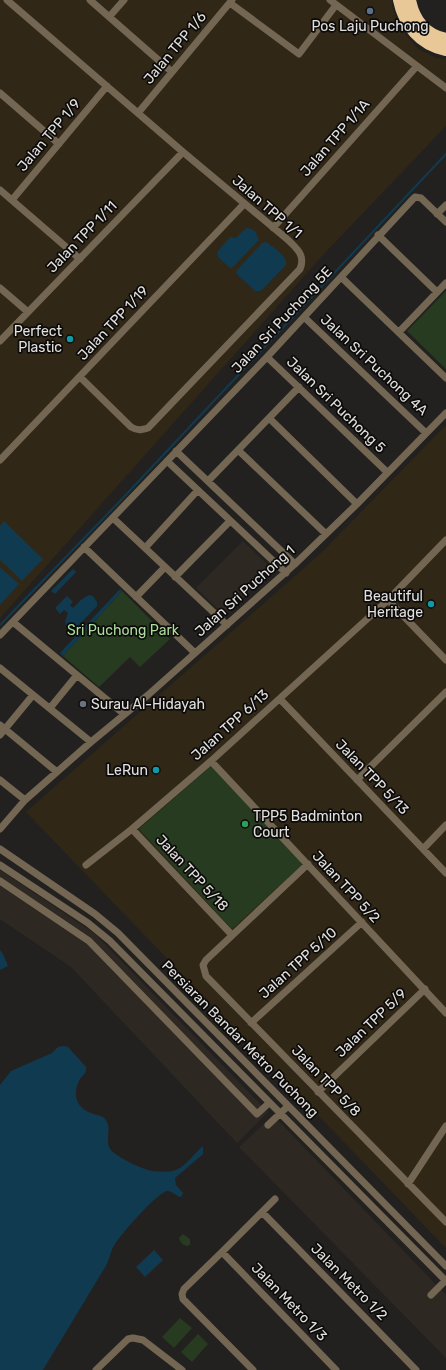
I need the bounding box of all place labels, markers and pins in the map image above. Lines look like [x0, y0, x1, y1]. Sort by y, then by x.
marker: Pos Laju Puchong [365, 6, 375, 16]
place label: Pos Laju Puchong [311, 18, 429, 35]
place label: Perfect Plastic [14, 323, 63, 356]
marker: Perfect Plastic [65, 334, 75, 344]
place label: Beautiful Heritage [364, 588, 423, 621]
marker: Beautiful Heritage [426, 599, 436, 609]
place label: Surau Al-Hidayah [91, 696, 205, 713]
marker: Surau Al-Hidayah [78, 699, 88, 709]
place label: LeRun [106, 762, 148, 779]
marker: LeRun [151, 765, 161, 775]
place label: TPP5 Badminton Court [253, 808, 362, 841]
marker: TPP5 Badminton Court [240, 819, 250, 829]

